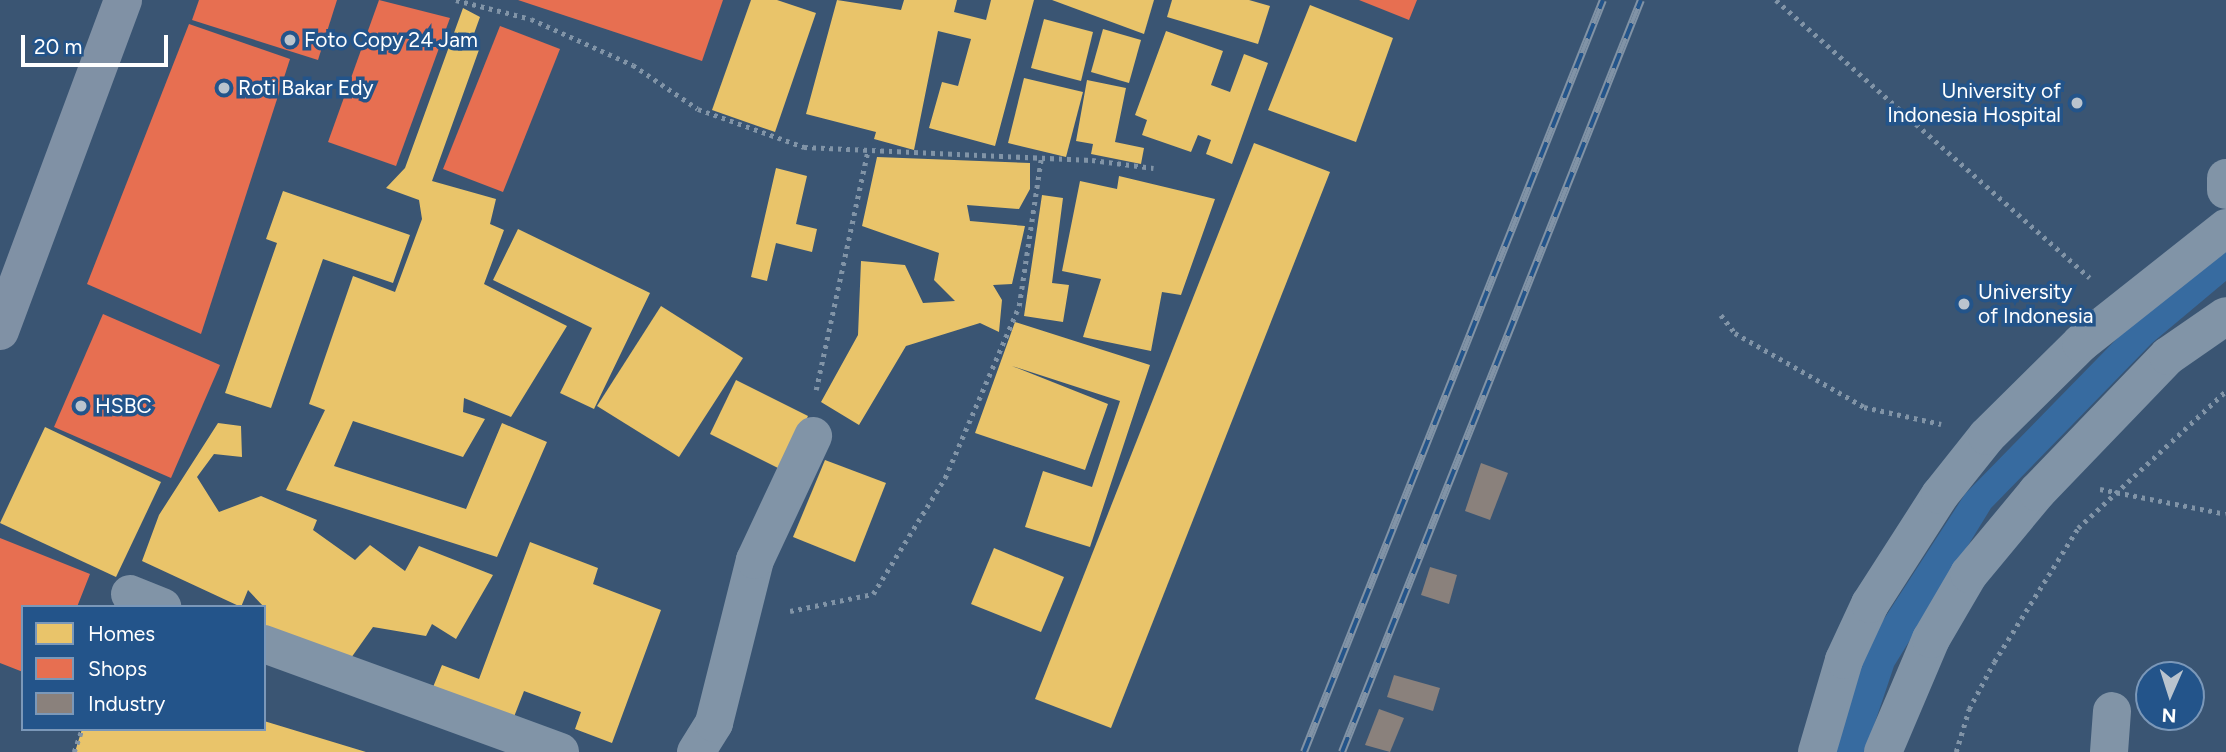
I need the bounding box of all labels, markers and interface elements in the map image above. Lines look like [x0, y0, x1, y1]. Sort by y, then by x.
scale bar [24, 21, 172, 65]
place label: Foto Copy 24 Jam [304, 27, 478, 53]
marker: Foto Copy 24 Jam [282, 32, 298, 48]
text: 20 m [34, 34, 82, 59]
place label: Roti Bakar Edy [238, 75, 374, 101]
place label: University of Indonesia Hospital [1887, 78, 2061, 128]
marker: Roti Bakar Edy [216, 80, 232, 96]
marker: University of Indonesia Hospital [2067, 93, 2087, 113]
place label: University of Indonesia [1978, 279, 2094, 329]
marker: University of Indonesia [1956, 296, 1972, 312]
place label: HSBC [95, 393, 152, 419]
marker: HSBC [73, 398, 89, 414]
legend [21, 605, 266, 731]
text: Homes [88, 621, 155, 646]
text: Shops [88, 656, 147, 681]
north arrow [2135, 661, 2205, 731]
text: Industry [88, 691, 165, 716]
text: N [2161, 704, 2177, 727]

